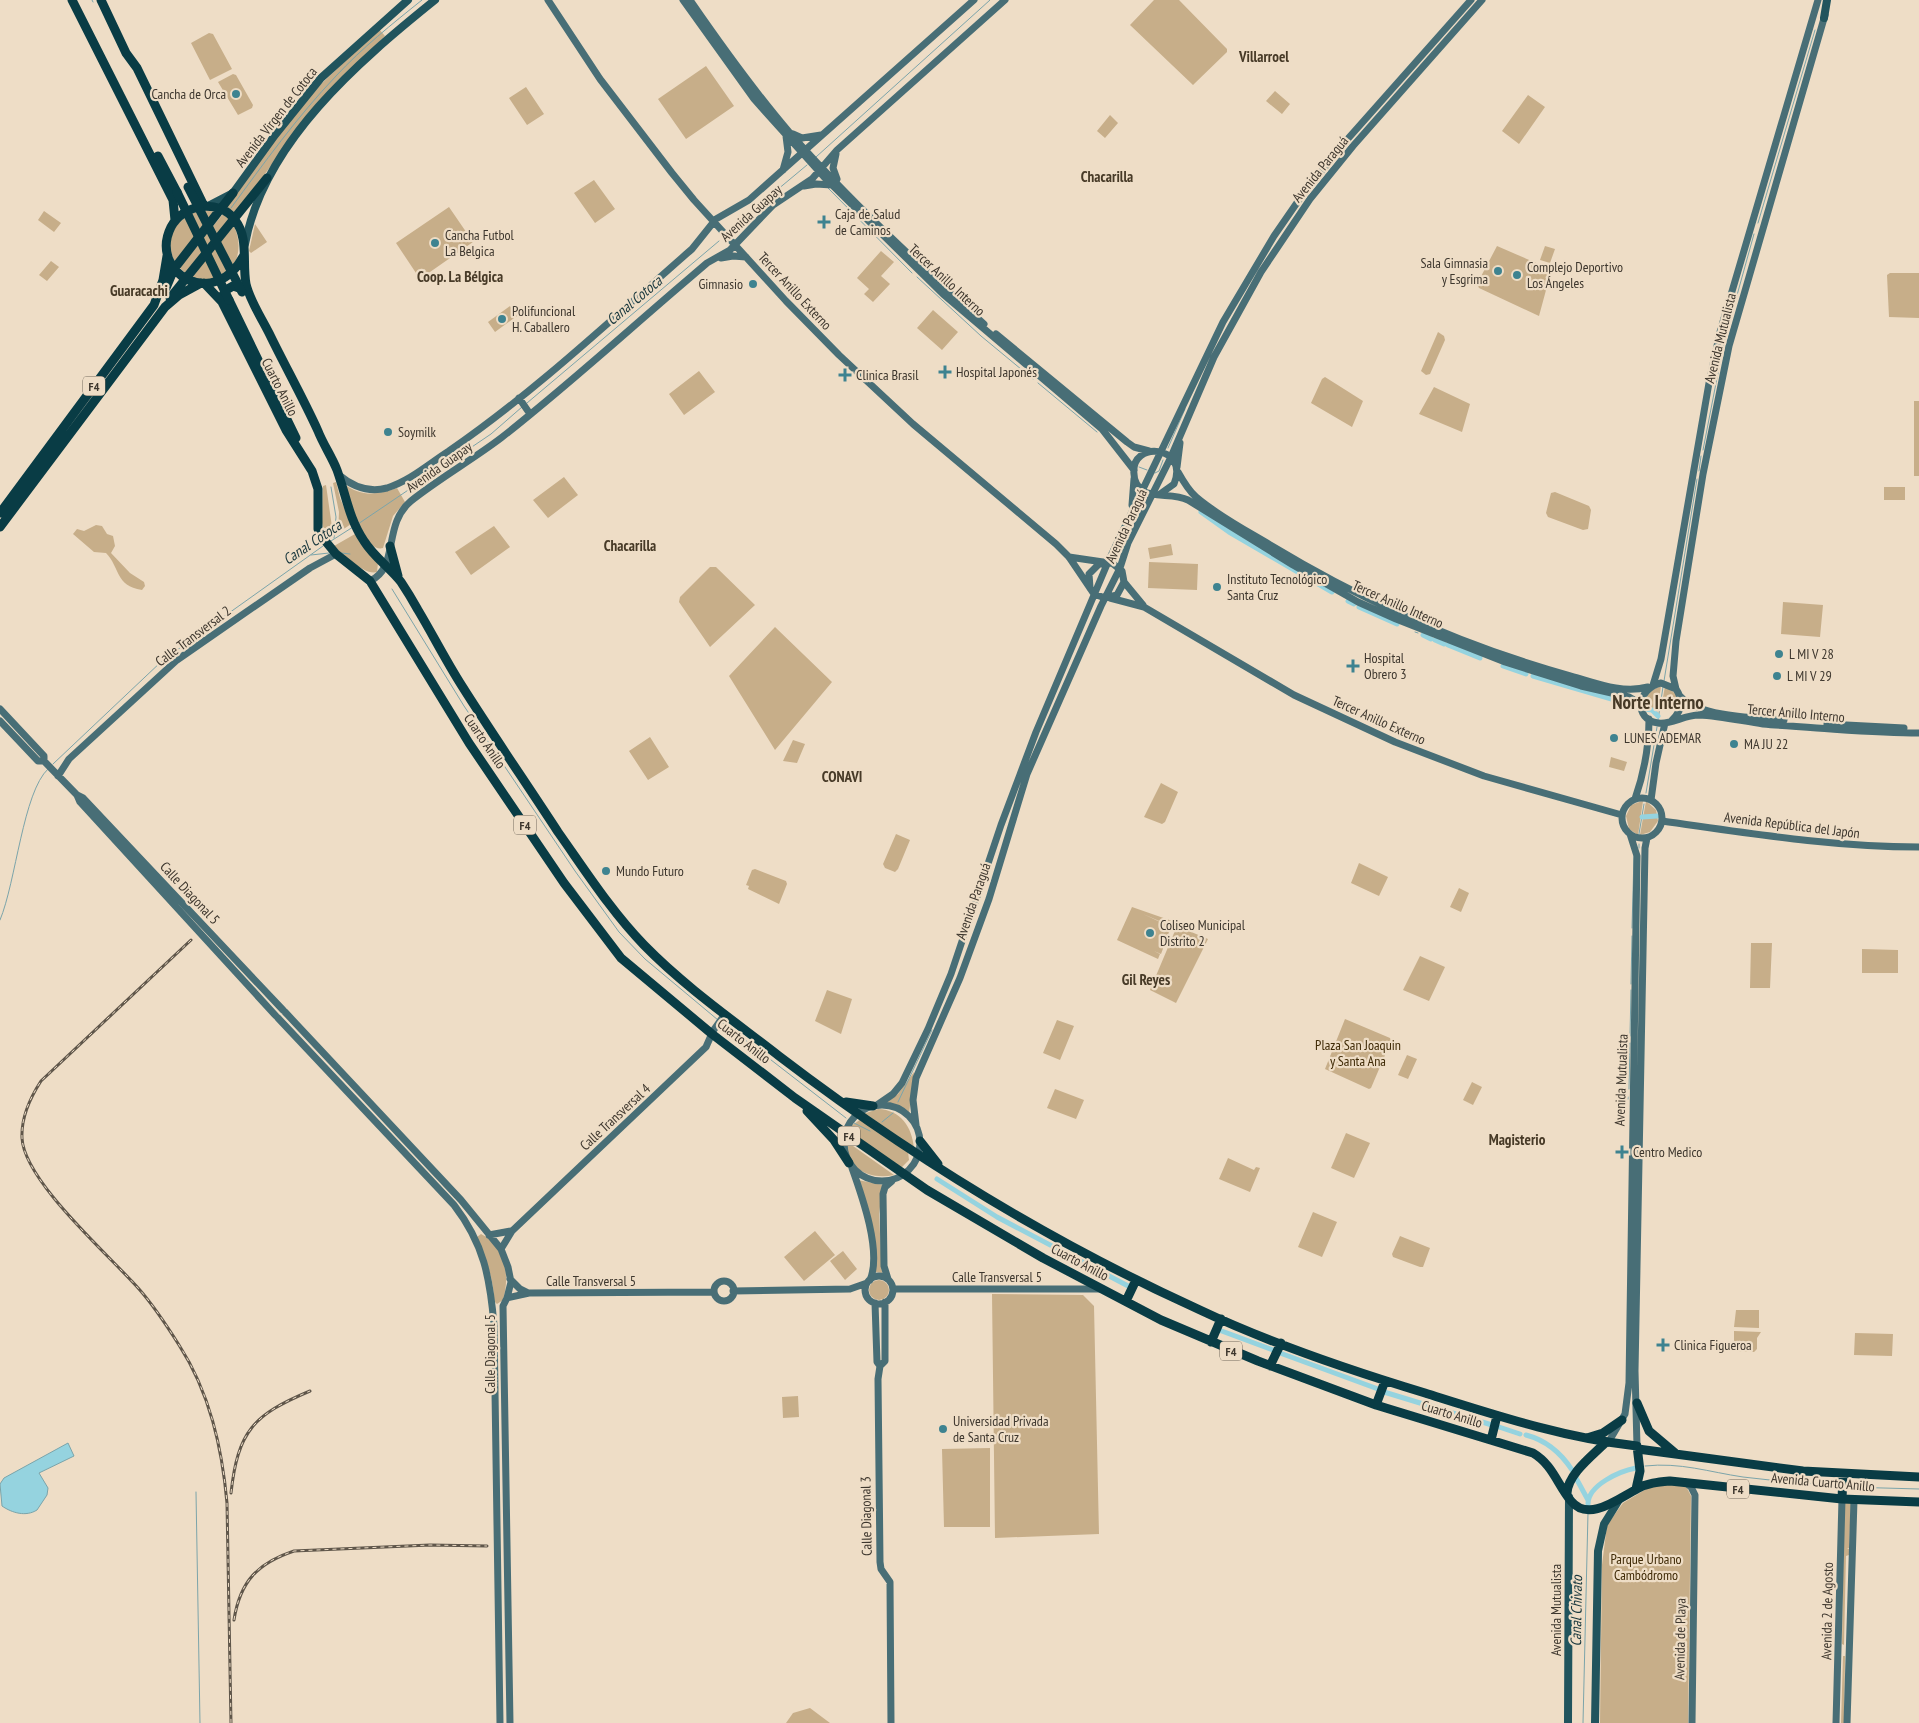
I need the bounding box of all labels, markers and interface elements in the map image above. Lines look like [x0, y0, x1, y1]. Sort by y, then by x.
district label: Villarroel [1238, 47, 1289, 66]
street label: Avenida Virgen de Cotoca [231, 63, 321, 171]
place label: Cancha de Orca [151, 85, 226, 103]
marker: Cancha de Orca [230, 88, 242, 100]
street label: Avenida Paraguá [1288, 132, 1352, 206]
district label: Chacarilla [1081, 167, 1133, 186]
street label: Avenida Guapay [716, 180, 786, 245]
place label: Caja de Salud de Caminos [835, 205, 900, 239]
marker: Caja de Salud de Caminos [817, 215, 831, 229]
place label: Cancha Futbol La Belgica [445, 226, 515, 260]
marker: Cancha Futbol La Belgica [429, 237, 441, 249]
street label: Tercer Anillo Interno [905, 240, 989, 320]
street label: Tercer Anillo Externo [754, 248, 836, 334]
place label: Sala Gimnasia y Esgrima [1420, 254, 1488, 288]
place label: Complejo Deportivo Los Ángeles [1527, 258, 1623, 292]
marker: Sala Gimnasia y Esgrima [1492, 265, 1504, 277]
district label: Coop. La Bélgica [417, 267, 503, 286]
marker: Complejo Deportivo Los Ángeles [1511, 269, 1523, 281]
water label: Canal Cotoca [602, 271, 666, 329]
place label: Gimnasio [698, 275, 743, 293]
marker: Gimnasio [747, 278, 759, 290]
district label: Guaracachi [110, 281, 168, 300]
street label: Avenida Mutualista [1700, 291, 1740, 385]
place label: Polifuncional H. Caballero [512, 302, 576, 336]
marker: Polifuncional H. Caballero [496, 313, 508, 325]
street label: Cuarto Anillo [258, 355, 302, 419]
place label: Hospital Japonés [956, 363, 1037, 381]
marker: Hospital Japonés [938, 365, 952, 379]
place label: Clinica Brasil [856, 366, 919, 384]
marker: Clinica Brasil [838, 368, 852, 382]
road number: F4 [83, 376, 105, 396]
place label: Soymilk [398, 423, 437, 441]
marker: Soymilk [382, 426, 394, 438]
street label: Avenida Guapay [402, 437, 476, 496]
street label: Avenida Paraguá [1101, 486, 1151, 566]
water label: Canal Cotoca [279, 515, 346, 569]
district label: Chacarilla [604, 536, 656, 555]
place label: Instituto Tecnológico Santa Cruz [1227, 570, 1327, 604]
street label: Tercer Anillo Interno [1350, 576, 1446, 632]
marker: Instituto Tecnológico Santa Cruz [1211, 581, 1223, 593]
street label: Calle Transversal 2 [152, 602, 234, 670]
place label: L MI V 28 [1789, 645, 1834, 663]
marker: L MI V 28 [1773, 648, 1785, 660]
place label: Hospital Obrero 3 [1364, 649, 1407, 683]
marker: Hospital Obrero 3 [1346, 659, 1360, 673]
place label: L MI V 29 [1787, 667, 1832, 685]
marker: L MI V 29 [1771, 670, 1783, 682]
district label: Norte Interno [1612, 690, 1704, 714]
street label: Tercer Anillo Externo [1330, 691, 1428, 749]
street label: Tercer Anillo Interno [1747, 700, 1845, 726]
street label: Cuarto Anillo [460, 710, 510, 772]
place label: LUNES ADEMAR [1624, 729, 1702, 747]
marker: LUNES ADEMAR [1608, 732, 1620, 744]
place label: MA JU 22 [1744, 735, 1788, 753]
marker: MA JU 22 [1728, 738, 1740, 750]
district label: CONAVI [822, 767, 862, 786]
street label: Avenida República del Japón [1723, 808, 1861, 842]
road number: F4 [514, 816, 536, 834]
street label: Calle Diagonal 5 [156, 858, 224, 928]
street label: Avenida Paraguá [951, 860, 995, 942]
place label: Mundo Futuro [616, 862, 684, 880]
marker: Mundo Futuro [600, 865, 612, 877]
place label: Coliseo Municipal Distrito 2 [1160, 916, 1246, 950]
marker: Coliseo Municipal Distrito 2 [1144, 927, 1156, 939]
district label: Gil Reyes [1122, 970, 1170, 989]
street label: Cuarto Anillo [714, 1015, 774, 1067]
street label: Avenida Mutualista [1610, 1034, 1632, 1126]
park label: Plaza San Joaquin y Santa Ana [1315, 1036, 1401, 1070]
street label: Calle Transversal 4 [576, 1079, 655, 1154]
road number: F4 [838, 1126, 860, 1146]
district label: Magisterio [1489, 1130, 1546, 1149]
place label: Centro Medico [1633, 1143, 1702, 1161]
marker: Centro Medico [1615, 1145, 1629, 1159]
street label: Cuarto Anillo [1048, 1239, 1112, 1285]
street label: Calle Transversal 5 [952, 1268, 1042, 1286]
street label: Calle Transversal 5 [546, 1272, 636, 1290]
street label: Calle Diagonal 5 [481, 1314, 499, 1394]
place label: Clinica Figueroa [1674, 1336, 1752, 1354]
marker: Clinica Figueroa [1656, 1338, 1670, 1352]
road number: F4 [1220, 1342, 1242, 1360]
street label: Cuarto Anillo [1419, 1396, 1485, 1432]
place label: Universidad Privada de Santa Cruz [953, 1412, 1049, 1446]
marker: Universidad Privada de Santa Cruz [937, 1423, 949, 1435]
street label: Avenida Cuarto Anillo [1770, 1468, 1876, 1496]
street label: Calle Diagonal 3 [856, 1476, 876, 1556]
road number: F4 [1727, 1480, 1749, 1498]
park label: Parque Urbano Cambódromo [1610, 1550, 1682, 1584]
street label: Avenida 2 de Agosto [1817, 1562, 1837, 1660]
street label: Avenida Mutualista [1547, 1564, 1565, 1656]
water label: Canal Chivato [1566, 1574, 1586, 1647]
street label: Avenida de Playa [1670, 1598, 1690, 1680]

